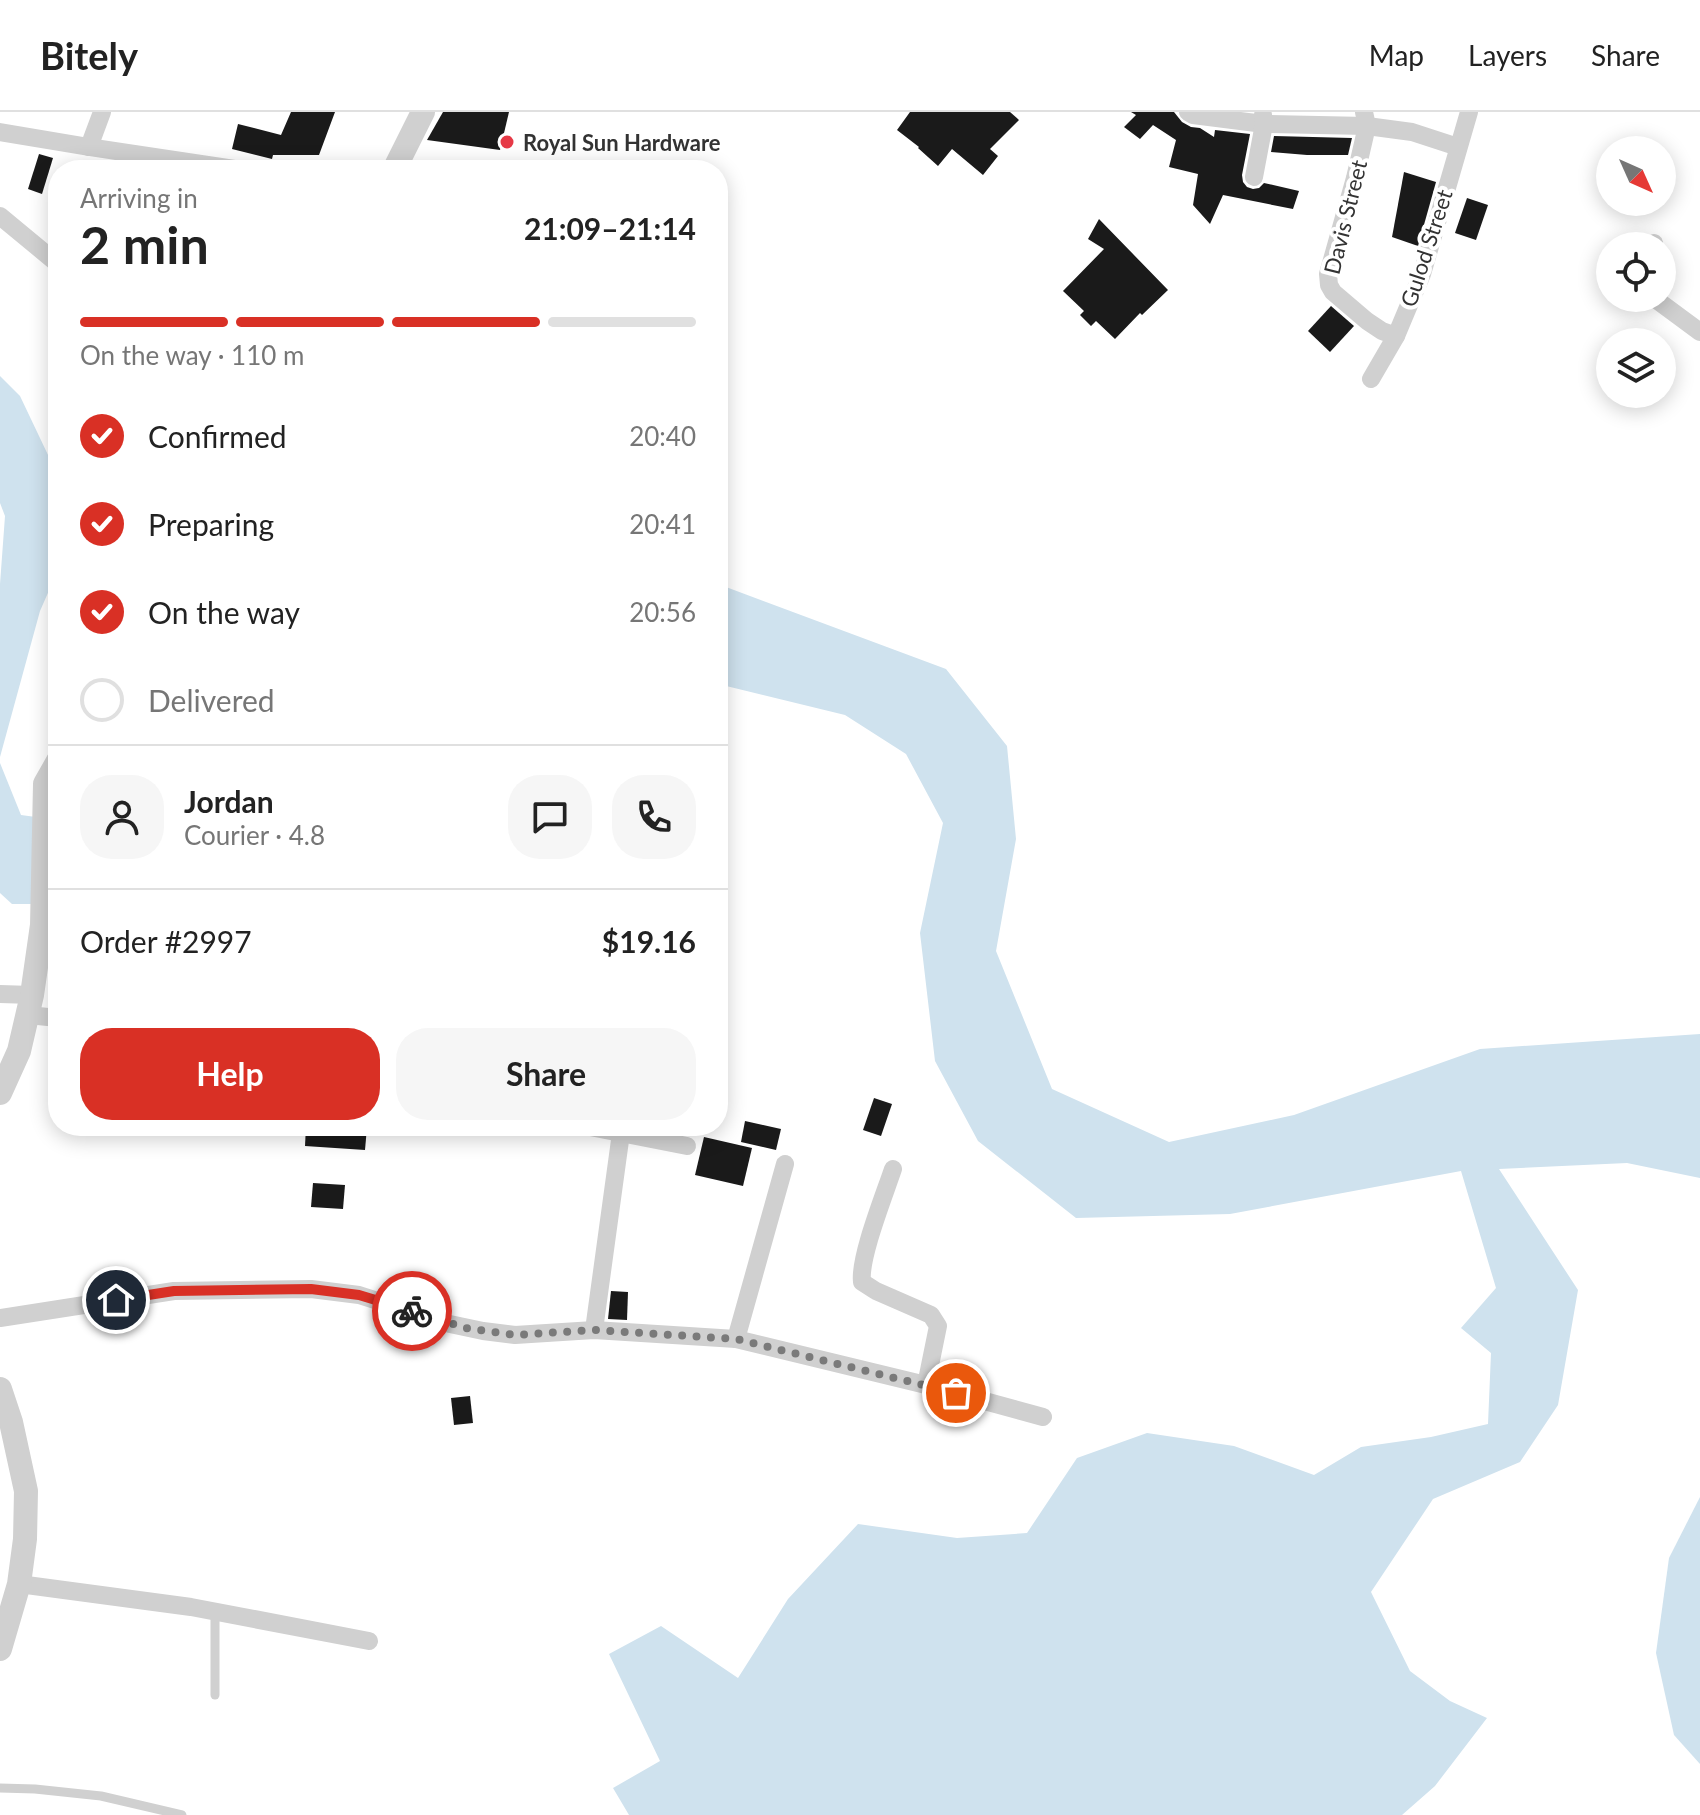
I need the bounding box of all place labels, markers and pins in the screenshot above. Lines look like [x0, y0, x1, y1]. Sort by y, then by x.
place label: Royal Sun Hardware [523, 129, 721, 156]
marker: Royal Sun Hardware [498, 133, 516, 151]
pin [82, 1266, 150, 1334]
pin [922, 1359, 990, 1427]

